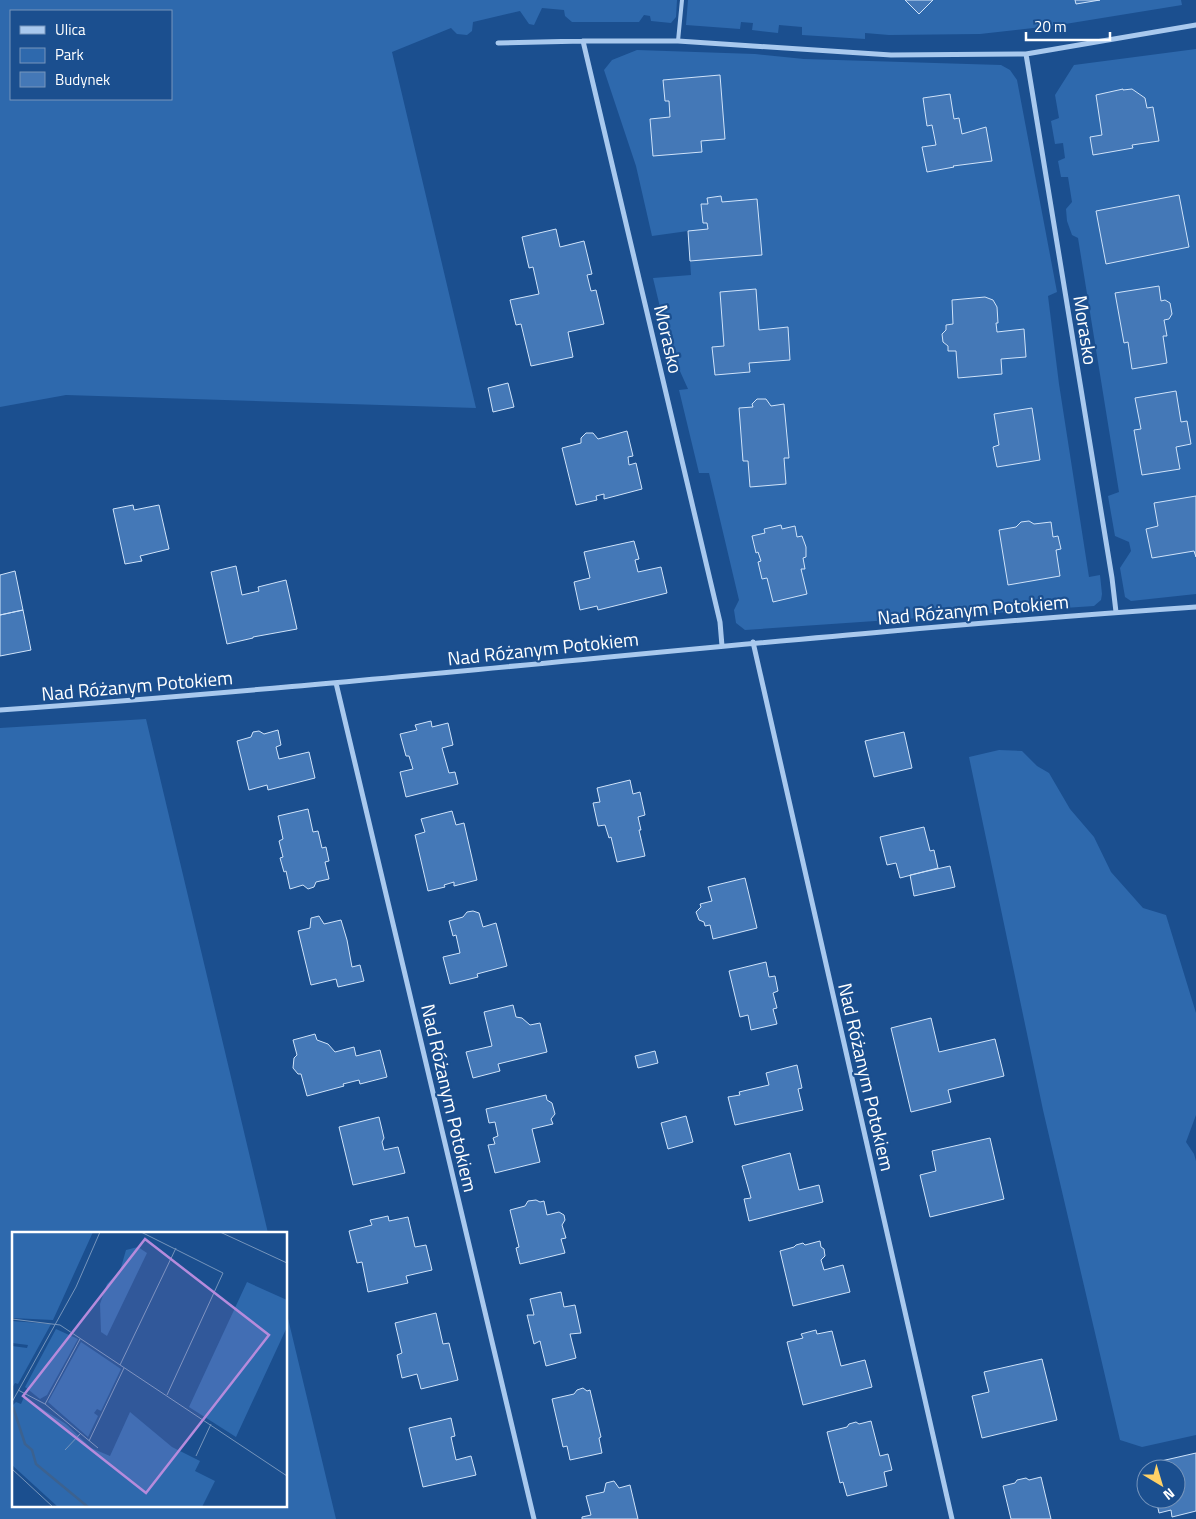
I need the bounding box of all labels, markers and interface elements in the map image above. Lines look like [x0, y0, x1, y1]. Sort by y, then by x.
legend [10, 10, 172, 100]
scale bar [1026, 10, 1110, 42]
text: 20 m [1034, 15, 1067, 38]
text: Ulica [55, 18, 86, 41]
text: Park [55, 43, 84, 66]
text: Budynek [55, 68, 110, 91]
street label: Morasko [1066, 293, 1106, 367]
street label: Morasko [647, 302, 691, 376]
street label: Nad Różanym Potokiem [876, 586, 1070, 632]
street label: Nad Różanym Potokiem [446, 624, 640, 672]
street label: Nad Różanym Potokiem [40, 662, 234, 708]
street label: Nad Różanym Potokiem [831, 980, 903, 1174]
street label: Nad Różanym Potokiem [414, 1001, 486, 1195]
inset map [12, 1232, 288, 1506]
north arrow [1136, 1459, 1186, 1509]
text: N [1159, 1483, 1180, 1506]

